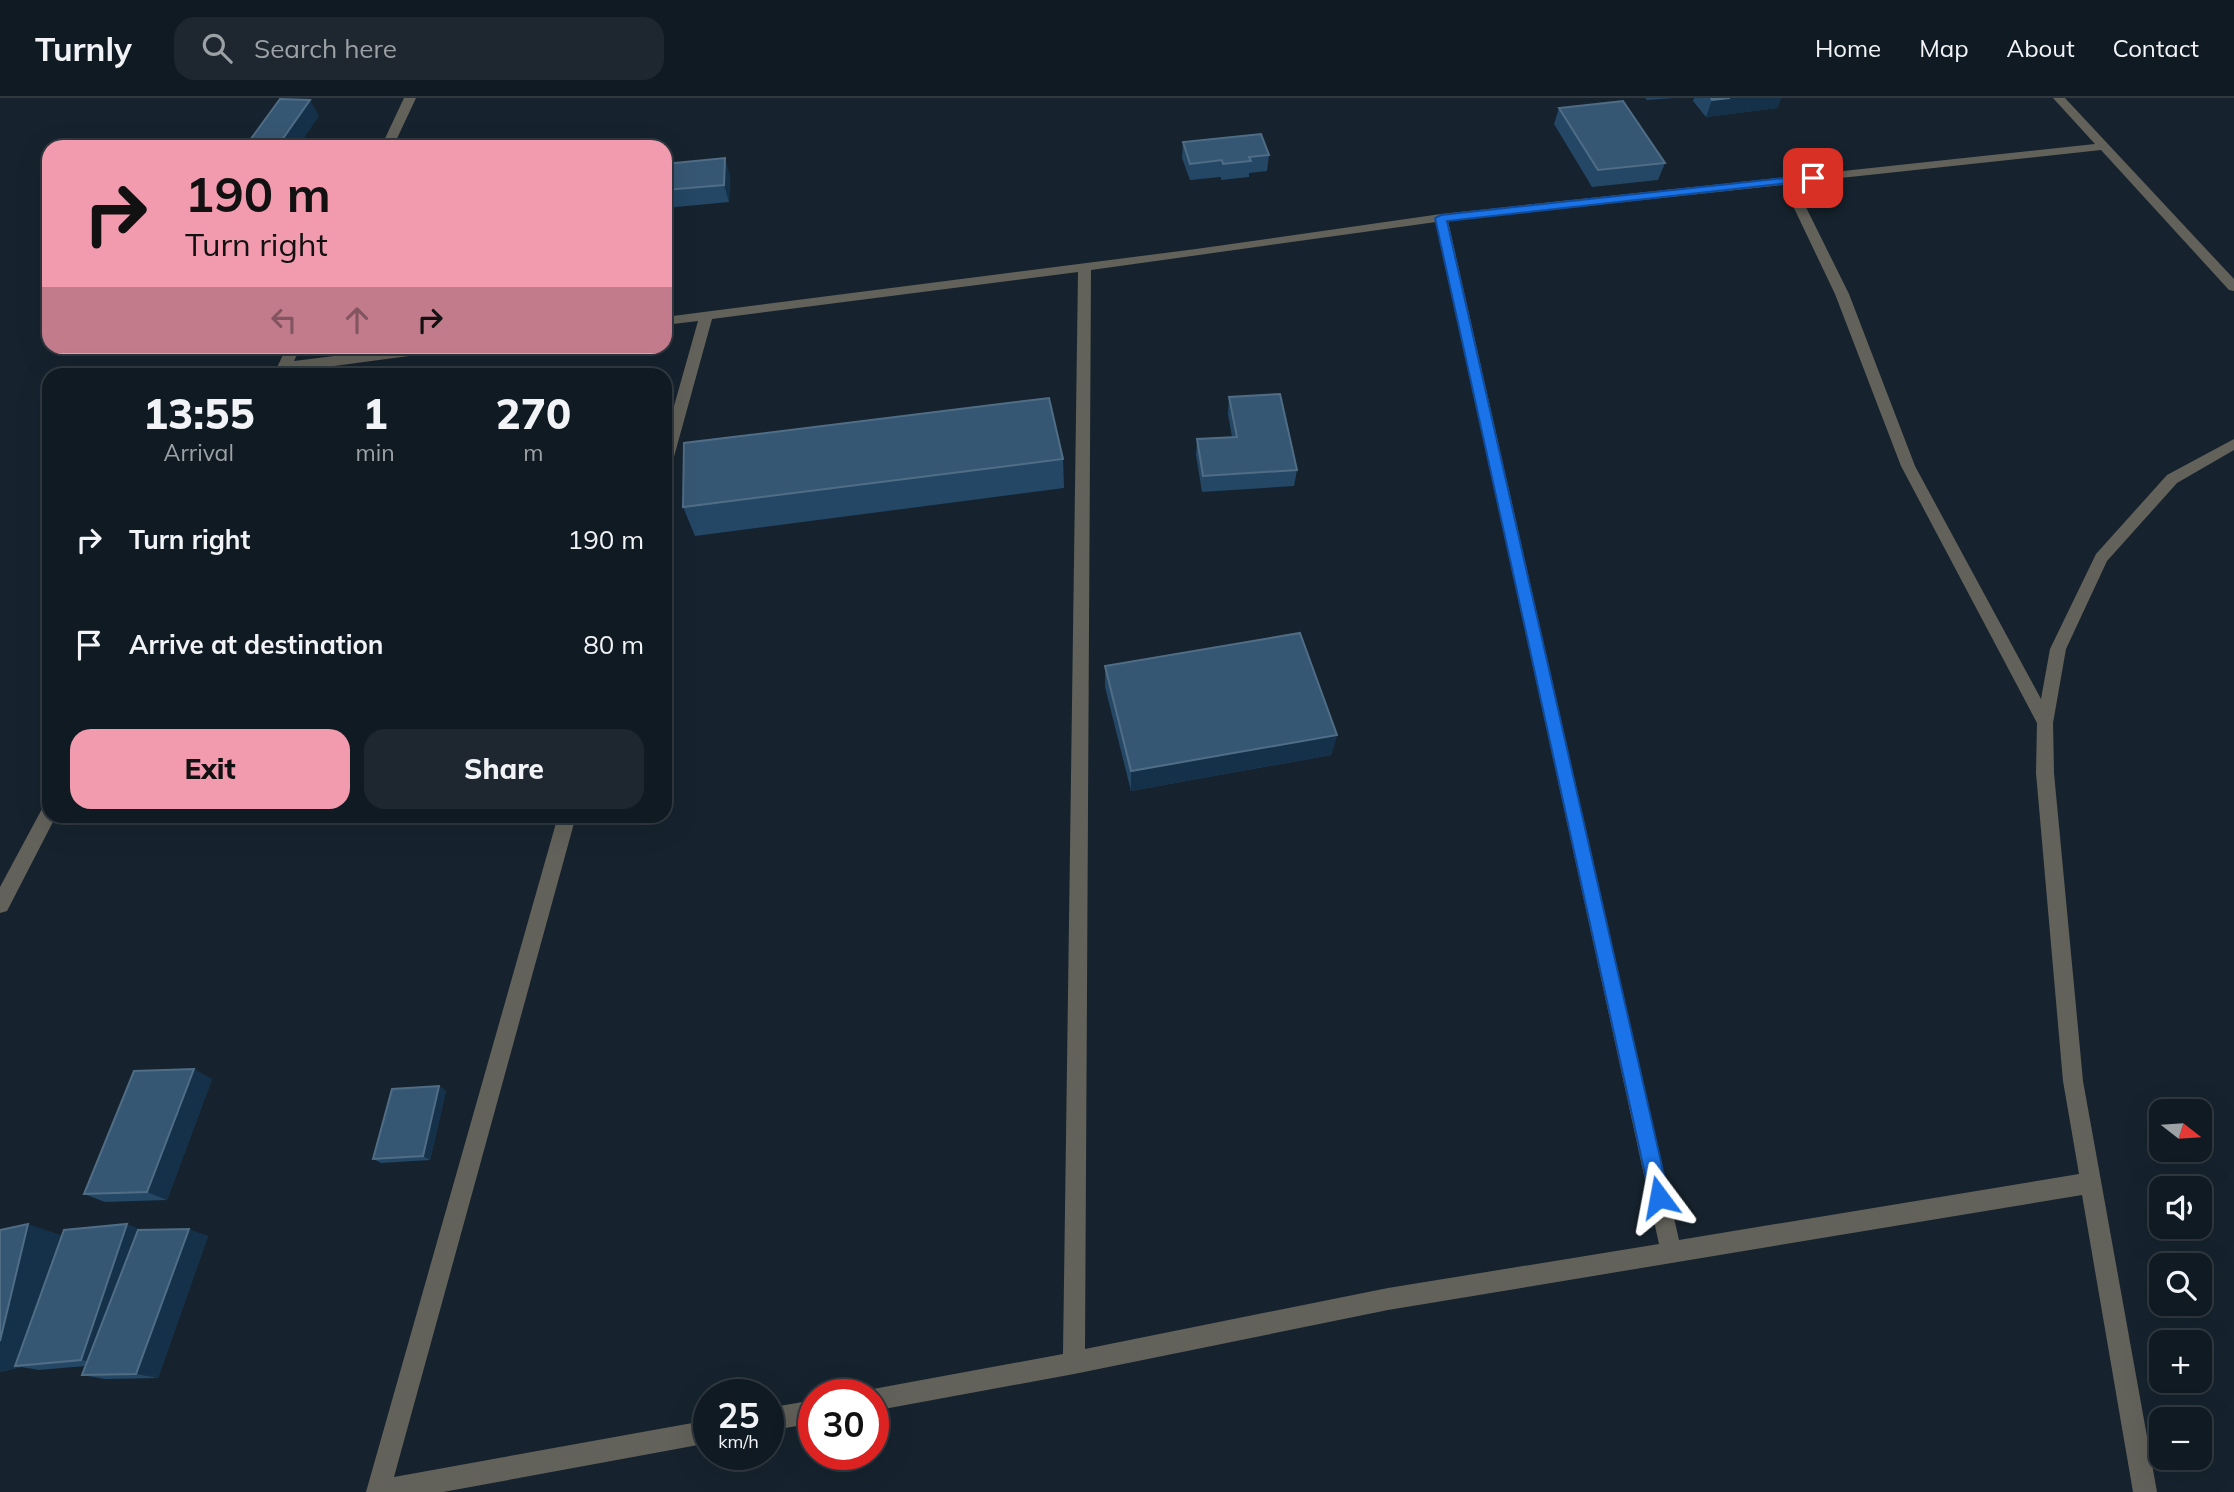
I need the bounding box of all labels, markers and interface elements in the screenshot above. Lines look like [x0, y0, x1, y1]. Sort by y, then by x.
search box [174, 17, 664, 80]
text: Turnly [35, 28, 132, 69]
icon: search [198, 29, 236, 67]
text: Search here [254, 32, 397, 65]
text: Home [1815, 33, 1881, 63]
text: Map [1919, 33, 1969, 63]
text: About [2007, 33, 2075, 63]
text: Contact [2113, 33, 2199, 63]
pin [1783, 148, 1843, 208]
icon: arrive [1794, 159, 1832, 197]
text: 190 m [185, 163, 331, 224]
icon: right [70, 168, 161, 259]
text: Turn right [185, 224, 328, 264]
icon: left [265, 301, 303, 339]
icon: ahead [338, 301, 376, 339]
icon: right [411, 301, 449, 339]
text: 13:55 [143, 387, 255, 440]
text: 1 [362, 387, 388, 440]
text: 270 [496, 387, 571, 440]
text: Arrival [164, 438, 234, 467]
text: min [355, 438, 395, 467]
text: m [523, 438, 543, 467]
icon: right [70, 521, 108, 559]
text: Turn right [129, 523, 250, 556]
text: 190 m [568, 523, 644, 556]
icon: arrive [70, 626, 108, 664]
text: Arrive at destination [129, 628, 384, 661]
text: 80 m [583, 628, 644, 661]
button: Exit [70, 729, 350, 809]
button: Share [364, 729, 644, 809]
north arrow [2149, 1099, 2212, 1162]
map controls [2149, 1099, 2212, 1470]
position arrow [1622, 1160, 1696, 1234]
button: sound [2149, 1176, 2212, 1239]
button: search [2149, 1253, 2212, 1316]
button: + [2149, 1330, 2212, 1393]
speed limit sign: 30 [798, 1379, 889, 1470]
text: 25 [717, 1393, 760, 1437]
button: − [2149, 1407, 2212, 1470]
text: km/h [718, 1430, 759, 1453]

